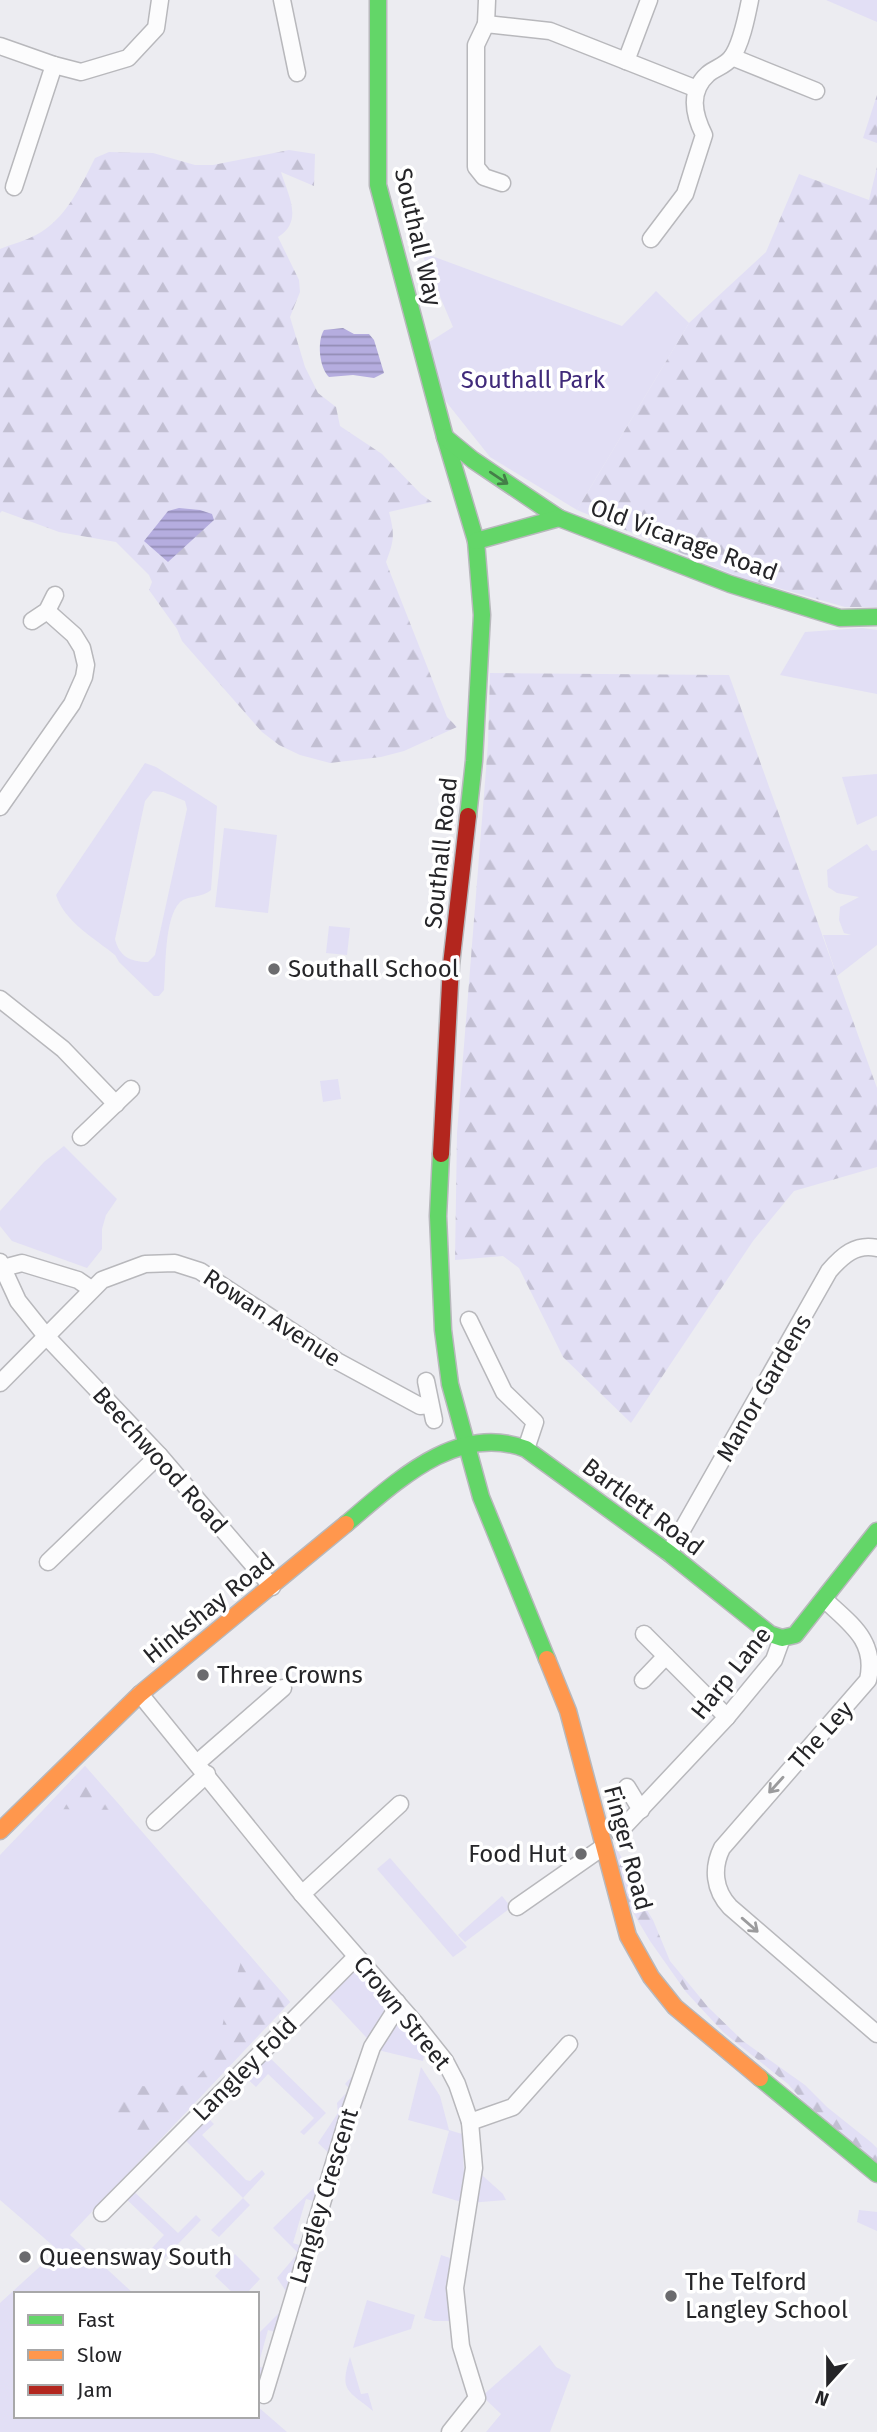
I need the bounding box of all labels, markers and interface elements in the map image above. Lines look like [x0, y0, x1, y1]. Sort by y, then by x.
street label: Southall Way [389, 165, 448, 309]
park label: Southall Park [461, 366, 606, 394]
one-way arrow [489, 471, 508, 485]
street label: Old Vicarage Road [587, 493, 781, 587]
street label: Southall Road [419, 776, 463, 930]
place label: Southall School [288, 955, 459, 983]
marker: Southall School [266, 961, 282, 977]
street label: Rowan Avenue [198, 1263, 346, 1373]
street label: Manor Gardens [711, 1310, 817, 1466]
street label: Beechwood Road [87, 1381, 233, 1539]
street label: Bartlett Road [577, 1452, 709, 1562]
street label: Hinkshay Road [138, 1547, 280, 1669]
street label: Harp Lane [685, 1621, 777, 1725]
place label: Three Crowns [217, 1661, 363, 1689]
marker: Three Crowns [195, 1667, 211, 1683]
street label: The Ley [783, 1695, 859, 1775]
one-way arrow [768, 1776, 785, 1793]
street label: Finger Road [598, 1783, 658, 1913]
place label: Food Hut [468, 1840, 567, 1868]
marker: Food Hut [573, 1846, 589, 1862]
one-way arrow [740, 1917, 758, 1933]
street label: Crown Street [348, 1950, 457, 2076]
street label: Langley Fold [187, 2011, 303, 2127]
street label: Langley Crescent [284, 2105, 364, 2287]
place label: Queensway South [39, 2243, 232, 2271]
marker: Queensway South [17, 2249, 33, 2265]
place label: The Telford Langley School [685, 2268, 848, 2324]
marker: The Telford Langley School [663, 2288, 679, 2304]
legend [14, 2292, 259, 2418]
text: Fast [77, 2307, 115, 2333]
text: Slow [77, 2342, 122, 2368]
north arrow [793, 2348, 863, 2418]
text: Jam [77, 2377, 113, 2403]
text: N [812, 2385, 832, 2411]

